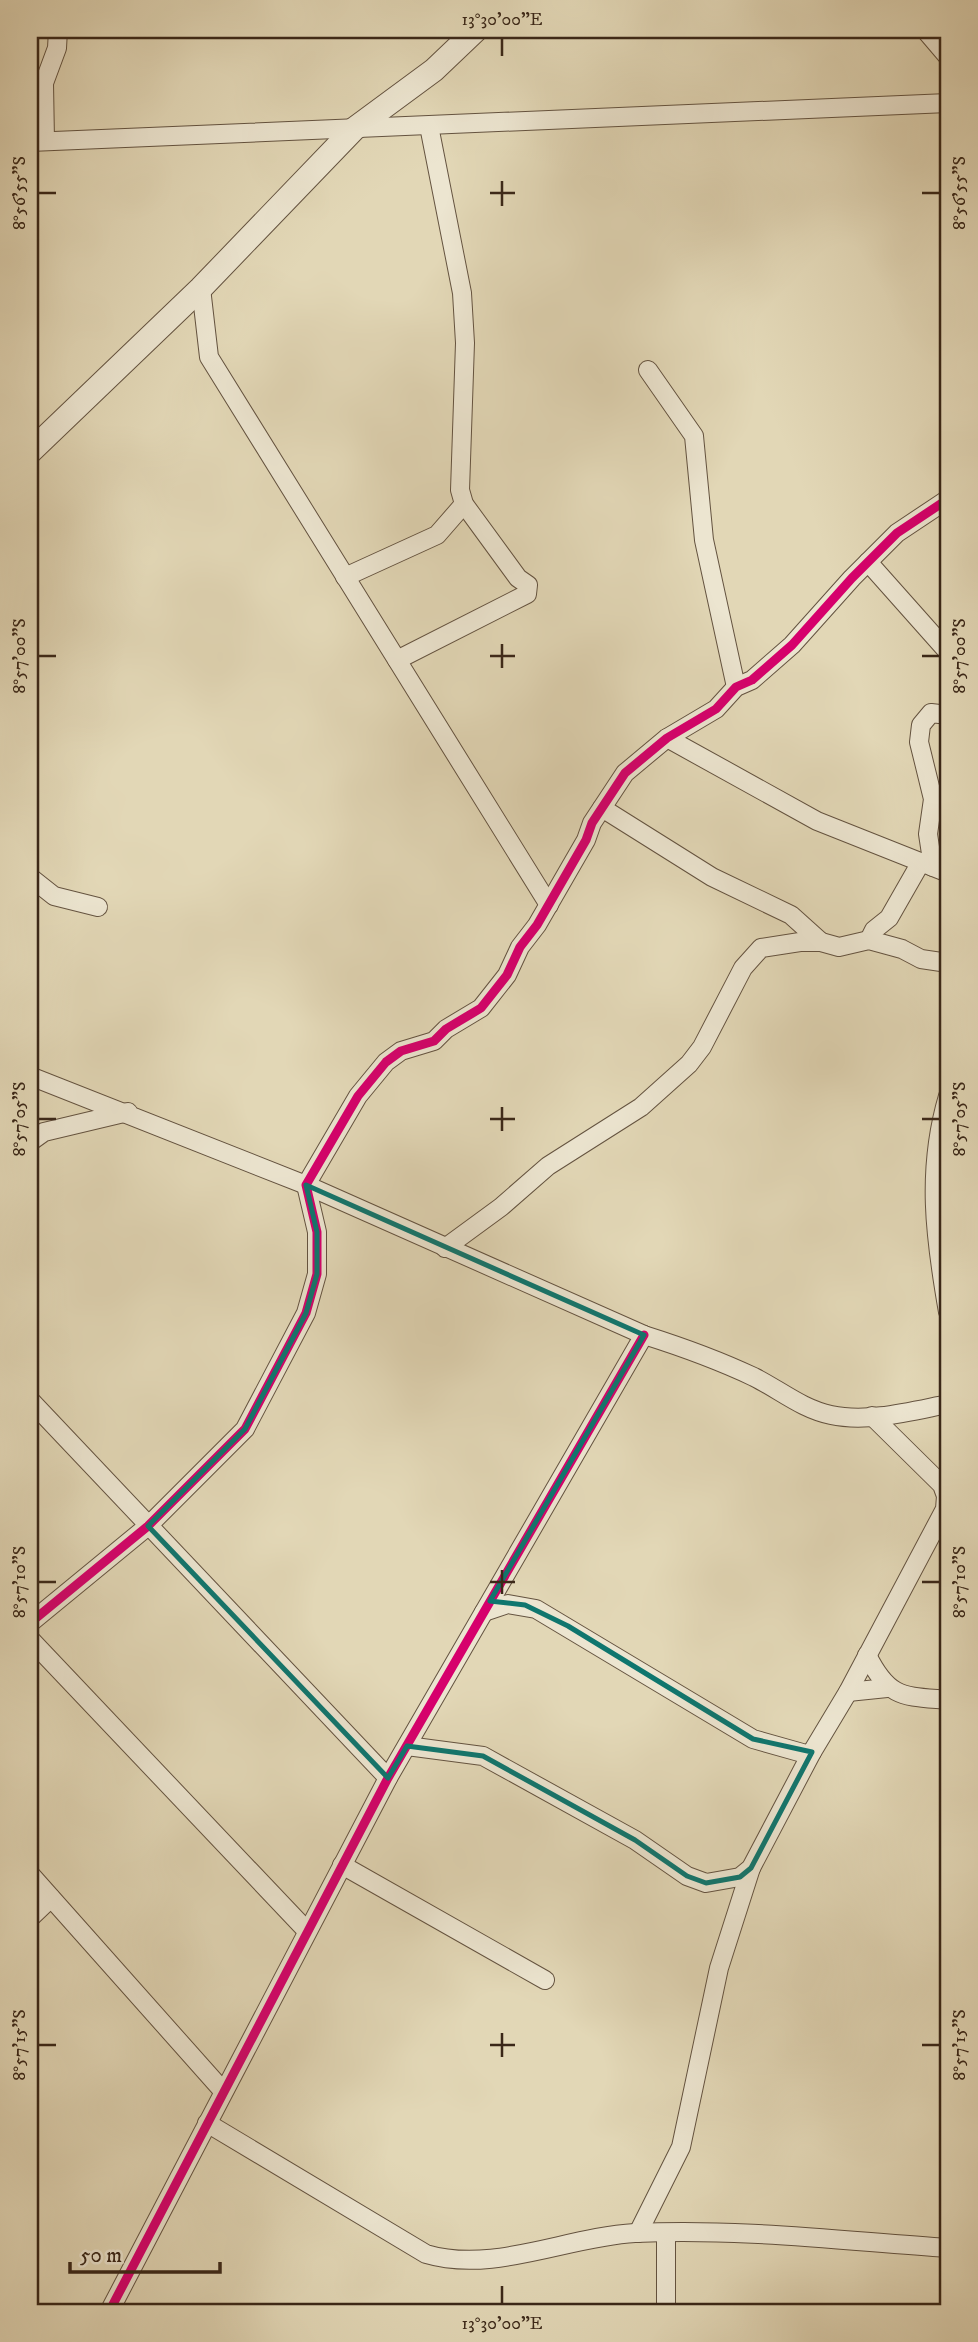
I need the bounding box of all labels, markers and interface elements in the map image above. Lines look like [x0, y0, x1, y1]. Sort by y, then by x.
text: 13°30'00"E [461, 9, 543, 31]
text: 8°56'55"S [9, 156, 31, 230]
text: 8°56'55"S [949, 156, 971, 230]
text: 8°57'00"S [9, 618, 31, 694]
text: 8°57'00"S [949, 618, 971, 694]
text: 8°57'05"S [9, 1082, 31, 1156]
text: 8°57'05"S [949, 1082, 971, 1156]
text: 8°57'10"S [9, 1546, 31, 1618]
text: 8°57'10"S [949, 1546, 971, 1618]
text: 8°57'15"S [9, 2009, 31, 2081]
text: 8°57'15"S [949, 2009, 971, 2081]
scale bar [70, 2230, 220, 2274]
text: 50 m [80, 2243, 122, 2269]
text: 13°30'00"E [461, 2313, 543, 2335]

